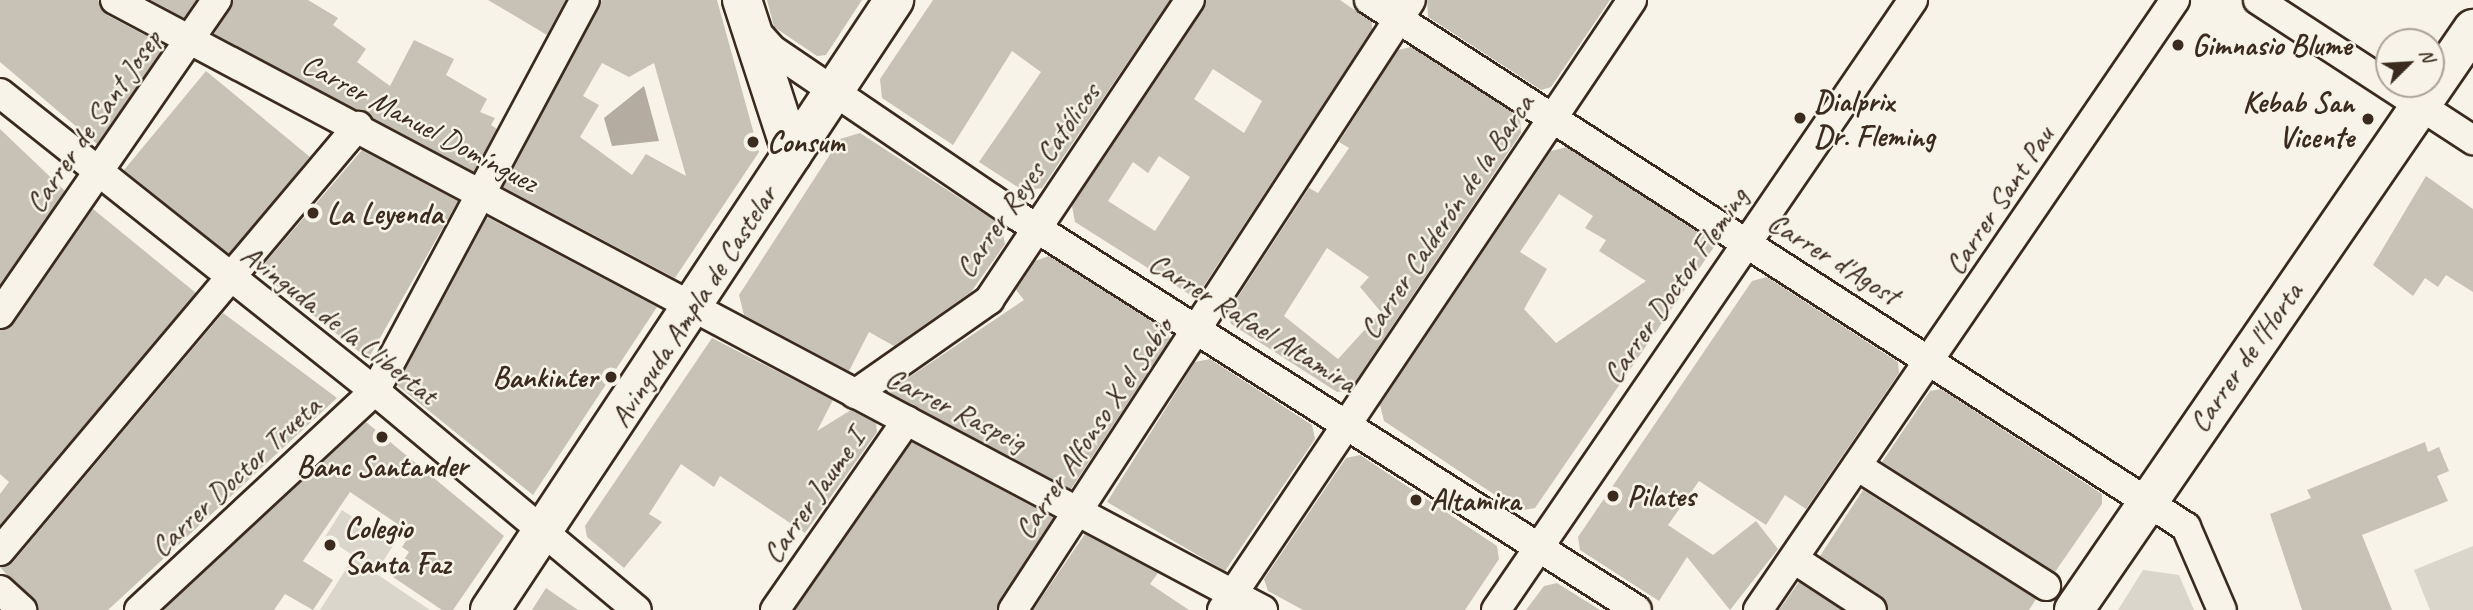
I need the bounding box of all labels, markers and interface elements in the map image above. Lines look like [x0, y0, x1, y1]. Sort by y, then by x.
street label: Carrer de Sant Josep [17, 23, 169, 219]
place label: Gimnasio Blume [2192, 27, 2351, 63]
north arrow [2375, 28, 2445, 98]
marker: Gimnasio Blume [2170, 37, 2186, 53]
street label: Carrer Manuel Domínguez [295, 45, 545, 201]
text: N [2414, 45, 2441, 66]
street label: Carrer Reyes Católicos [946, 76, 1108, 284]
place label: Dialprix Dr. Fleming [1814, 83, 1935, 154]
place label: Kebab San Vicente [2242, 84, 2354, 154]
street label: Carrer Calderón de la Barca [1350, 86, 1542, 346]
marker: Dialprix Dr. Fleming [1792, 110, 1808, 126]
marker: Kebab San Vicente [2360, 111, 2376, 127]
street label: Carrer Sant Pau [1936, 119, 2062, 281]
place label: Consum [767, 124, 845, 160]
marker: Consum [745, 134, 761, 150]
street label: Avinguda Ampla de Castelar [602, 179, 784, 433]
street label: Carrer Doctor Fleming [1594, 180, 1756, 390]
place label: La Leyenda [327, 195, 442, 231]
street label: Carrer d'Agost [1762, 203, 1906, 313]
marker: La Leyenda [305, 205, 321, 221]
street label: Avinguda de la Llibertat [234, 236, 446, 412]
street label: Carrer Rafael Altamira [1143, 244, 1363, 400]
street label: Carrer de l'Horta [2180, 275, 2310, 439]
street label: Carrer Alfonso X el Sabio [1005, 310, 1181, 546]
street label: Carrer Raspeig [880, 358, 1032, 460]
place label: Bankinter [493, 359, 597, 395]
marker: Bankinter [603, 369, 619, 385]
street label: Carrer Doctor Trueta [143, 388, 327, 564]
street label: Carrer Jaume I [754, 422, 872, 570]
marker: Banc Santander [374, 429, 390, 445]
place label: Banc Santander [296, 448, 468, 484]
place label: Pilates [1627, 478, 1695, 514]
place label: Altamira [1430, 482, 1520, 518]
marker: Pilates [1605, 488, 1621, 504]
marker: Altamira [1408, 492, 1424, 508]
place label: Colegio Santa Faz [344, 510, 451, 580]
marker: Colegio Santa Faz [322, 537, 338, 553]

